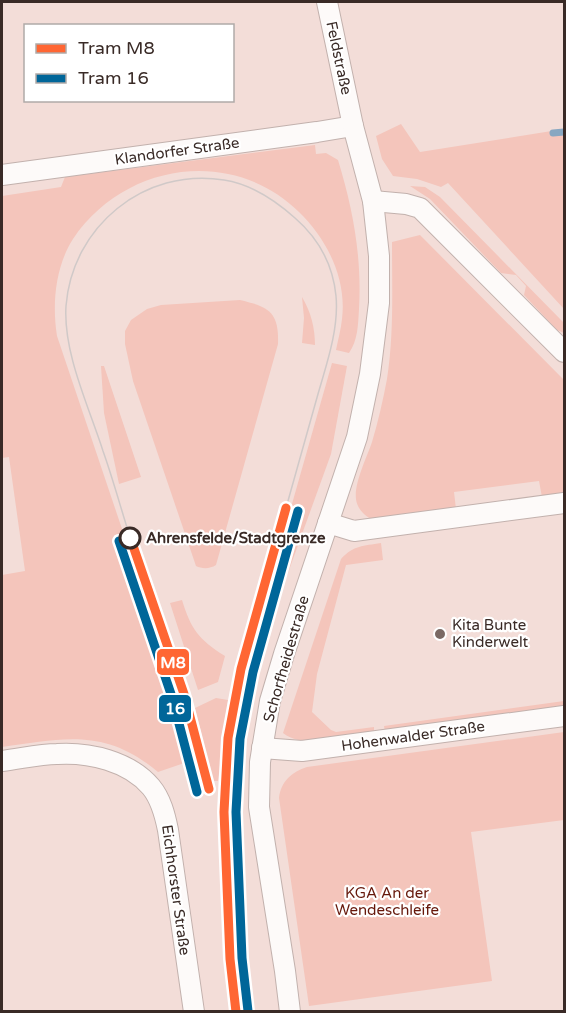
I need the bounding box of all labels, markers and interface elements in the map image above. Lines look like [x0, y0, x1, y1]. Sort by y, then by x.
street label: Feldstraße [322, 20, 356, 96]
legend [24, 24, 234, 102]
text: Tram M8 [78, 37, 155, 59]
text: Tram 16 [78, 67, 149, 89]
street label: Klandorfer Straße [114, 133, 240, 169]
marker: Ahrensfelde/Stadtgrenze [119, 527, 141, 549]
place label: Ahrensfelde/Stadtgrenze [146, 529, 326, 548]
street label: Schorfheidestraße [259, 594, 313, 724]
place label: Kita Bunte Kinderwelt [452, 616, 529, 651]
marker: Kita Bunte Kinderwelt [433, 627, 447, 641]
line badge: M8 [156, 648, 190, 676]
text: M8 [160, 653, 186, 673]
line badge: 16 [158, 694, 192, 723]
text: 16 [165, 699, 185, 719]
street label: Hohenwalder Straße [340, 717, 486, 755]
street label: Eichhorster Straße [158, 824, 194, 956]
park label: KGA An der Wendeschleife [335, 884, 439, 919]

